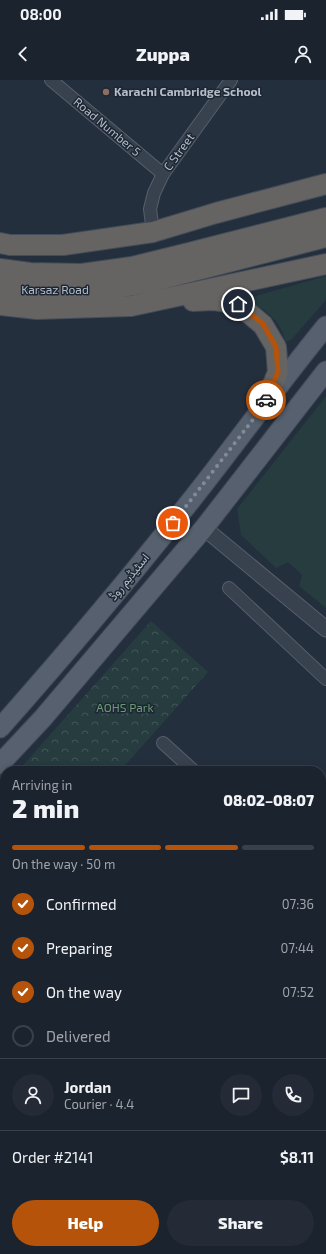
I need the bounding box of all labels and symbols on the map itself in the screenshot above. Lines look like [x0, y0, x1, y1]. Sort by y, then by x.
place label: Karachi Cambridge School [114, 84, 262, 98]
marker: Karachi Cambridge School [101, 87, 111, 97]
street label: Road Number 5 [71, 94, 144, 158]
street label: C Street [160, 130, 197, 173]
street label: Karsaz Road [21, 282, 89, 296]
pin [221, 287, 255, 321]
courier [246, 380, 286, 420]
pin [156, 506, 190, 540]
street label: اسٹیڈیم روڈ [105, 550, 153, 604]
park label: AOHS Park [96, 700, 154, 714]

